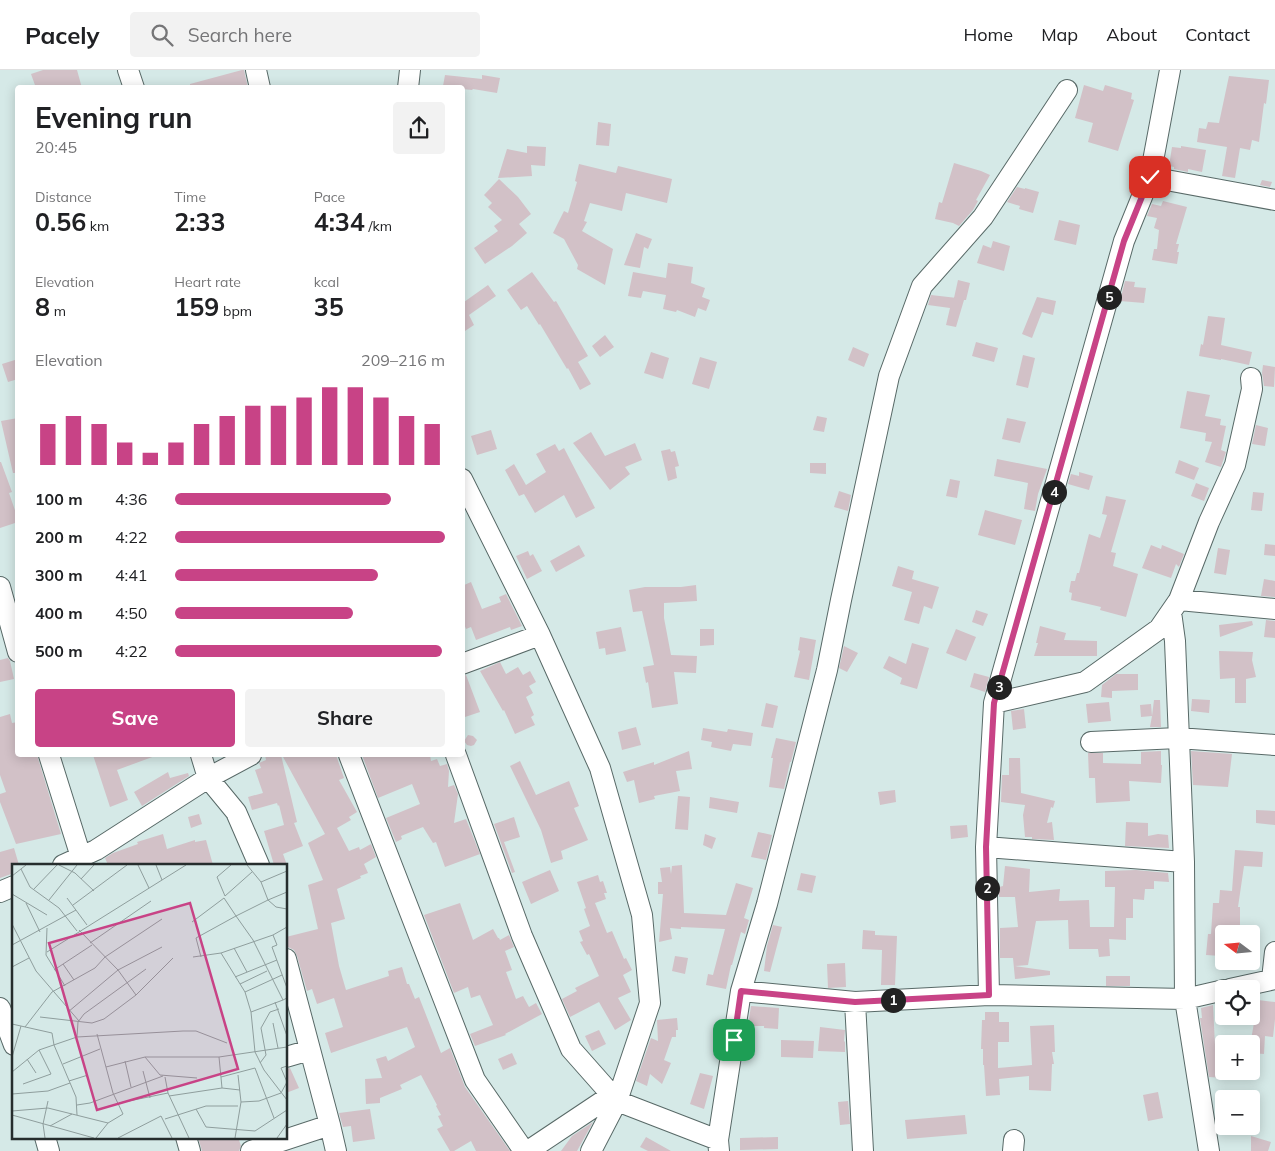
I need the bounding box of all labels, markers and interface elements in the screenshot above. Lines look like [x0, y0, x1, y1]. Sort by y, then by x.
search box [130, 12, 480, 57]
text: Pacely [25, 20, 100, 50]
icon: search [148, 21, 176, 49]
text: Search here [188, 23, 292, 47]
text: Home [963, 23, 1013, 46]
text: Map [1041, 23, 1078, 46]
text: About [1106, 23, 1157, 46]
text: Contact [1185, 23, 1250, 46]
text: Evening run [35, 100, 192, 135]
button: share [393, 102, 445, 154]
text: 20:45 [35, 137, 77, 157]
pin [1129, 156, 1171, 198]
icon: check [1136, 163, 1164, 191]
text: Distance [35, 188, 92, 206]
text: Time [174, 188, 206, 206]
text: Pace [314, 188, 345, 206]
text: 0.56 [35, 206, 86, 237]
text: 2:33 [174, 206, 226, 237]
text: 4:34 [314, 206, 365, 237]
text: km [86, 217, 109, 235]
text: /km [365, 217, 392, 235]
text: Elevation [35, 273, 94, 291]
text: Heart rate [174, 273, 241, 291]
text: kcal [314, 273, 339, 291]
pin: 5 [1096, 284, 1122, 310]
text: 5 [1105, 288, 1114, 306]
text: 8 [35, 291, 50, 322]
text: 159 [174, 291, 219, 322]
text: 35 [314, 291, 344, 322]
text: m [50, 302, 66, 320]
text: bpm [219, 302, 252, 320]
text: Elevation [35, 350, 103, 370]
text: 209–216 m [361, 350, 445, 370]
pin: 4 [1042, 480, 1066, 504]
text: 4 [1050, 483, 1059, 501]
text: 100 m [35, 489, 83, 509]
text: 4:36 [115, 489, 147, 509]
text: 200 m [35, 527, 83, 547]
text: 4:22 [115, 527, 147, 547]
text: 300 m [35, 565, 83, 585]
text: 4:41 [115, 565, 147, 585]
text: 400 m [35, 603, 83, 623]
text: 4:50 [115, 603, 147, 623]
text: 500 m [35, 641, 83, 661]
text: 4:22 [115, 641, 147, 661]
pin: 3 [986, 674, 1012, 700]
text: 3 [995, 678, 1004, 696]
button: Save [35, 689, 235, 747]
button: Share [245, 689, 445, 747]
inset map [12, 864, 288, 1138]
pin: 2 [974, 876, 1000, 900]
text: 2 [983, 879, 992, 897]
north arrow [1215, 925, 1260, 970]
map controls [1215, 925, 1260, 1135]
button: locate [1215, 980, 1260, 1025]
pin: 1 [880, 988, 906, 1012]
text: 1 [889, 991, 898, 1009]
pin [713, 1019, 755, 1061]
icon: arrive [720, 1026, 748, 1054]
button: + [1215, 1035, 1260, 1080]
button: − [1215, 1090, 1260, 1135]

